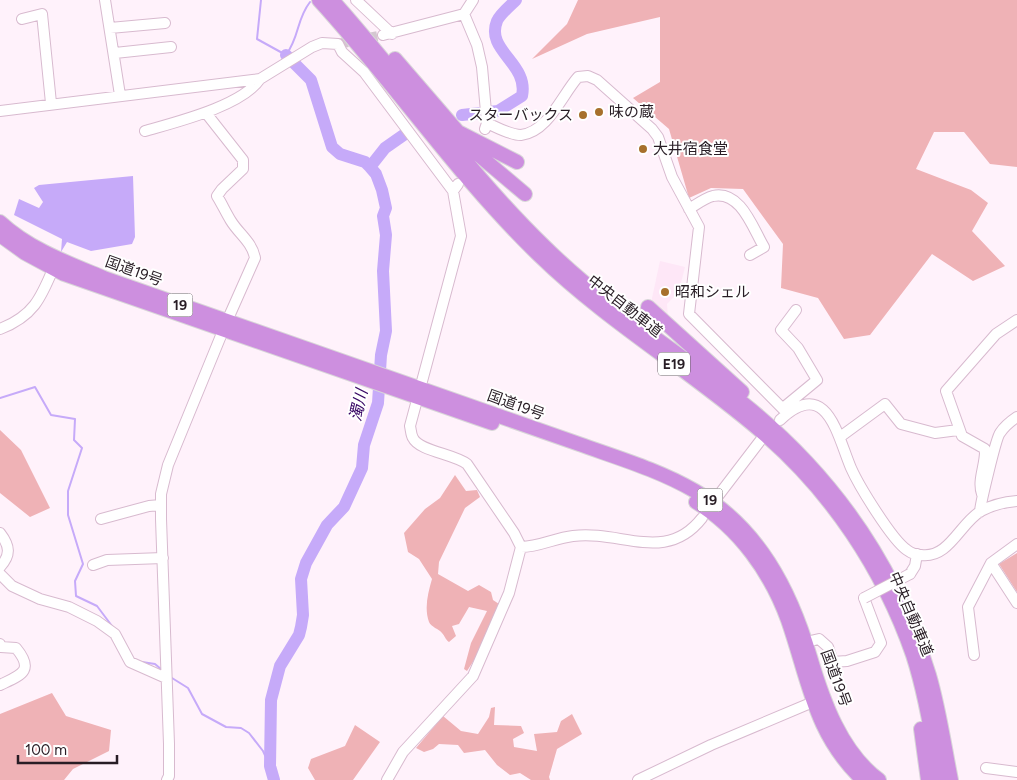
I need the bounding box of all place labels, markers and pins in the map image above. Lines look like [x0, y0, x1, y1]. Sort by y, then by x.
place label: 味の蔵 [609, 103, 654, 121]
place label: スターバックス [469, 106, 573, 124]
marker: 味の蔵 [593, 106, 605, 118]
marker: スターバックス [577, 109, 589, 121]
place label: 大井宿食堂 [653, 140, 728, 158]
marker: 大井宿食堂 [637, 143, 649, 155]
place label: 昭和シェル [675, 283, 750, 301]
marker: 昭和シェル [659, 286, 671, 298]

